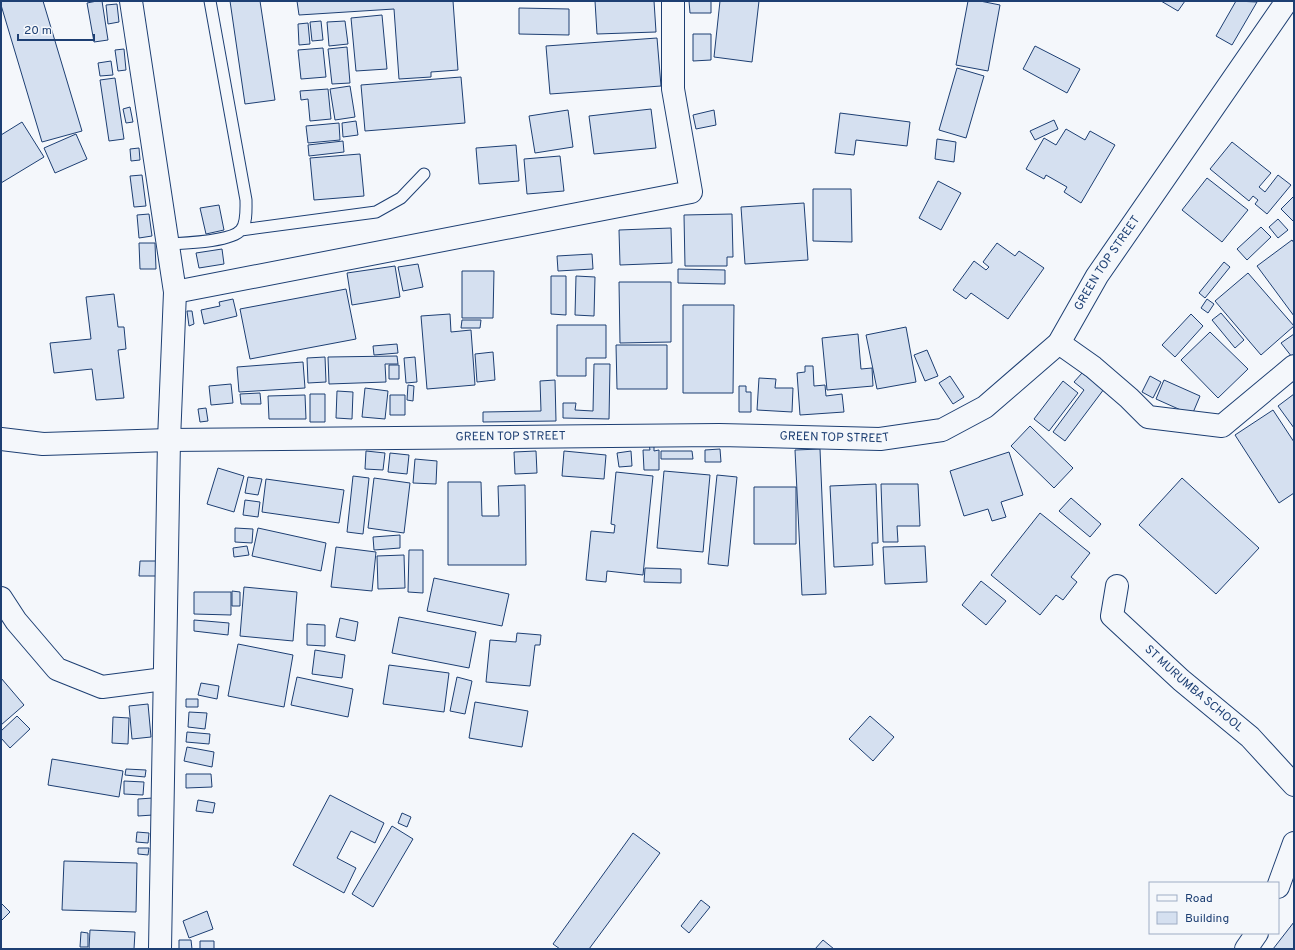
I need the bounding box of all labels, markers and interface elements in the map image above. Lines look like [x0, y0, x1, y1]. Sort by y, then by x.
scale bar [18, 16, 94, 42]
text: 20 m [24, 23, 52, 39]
street label: GREEN TOP STREET [1071, 213, 1144, 314]
street label: GREEN TOP STREET [455, 428, 566, 445]
street label: GREEN TOP STREET [779, 429, 891, 447]
street label: ST MURUMBA SCHOOL [1141, 642, 1247, 736]
legend [1149, 882, 1279, 934]
text: Road [1185, 891, 1213, 907]
text: Building [1185, 911, 1229, 927]

